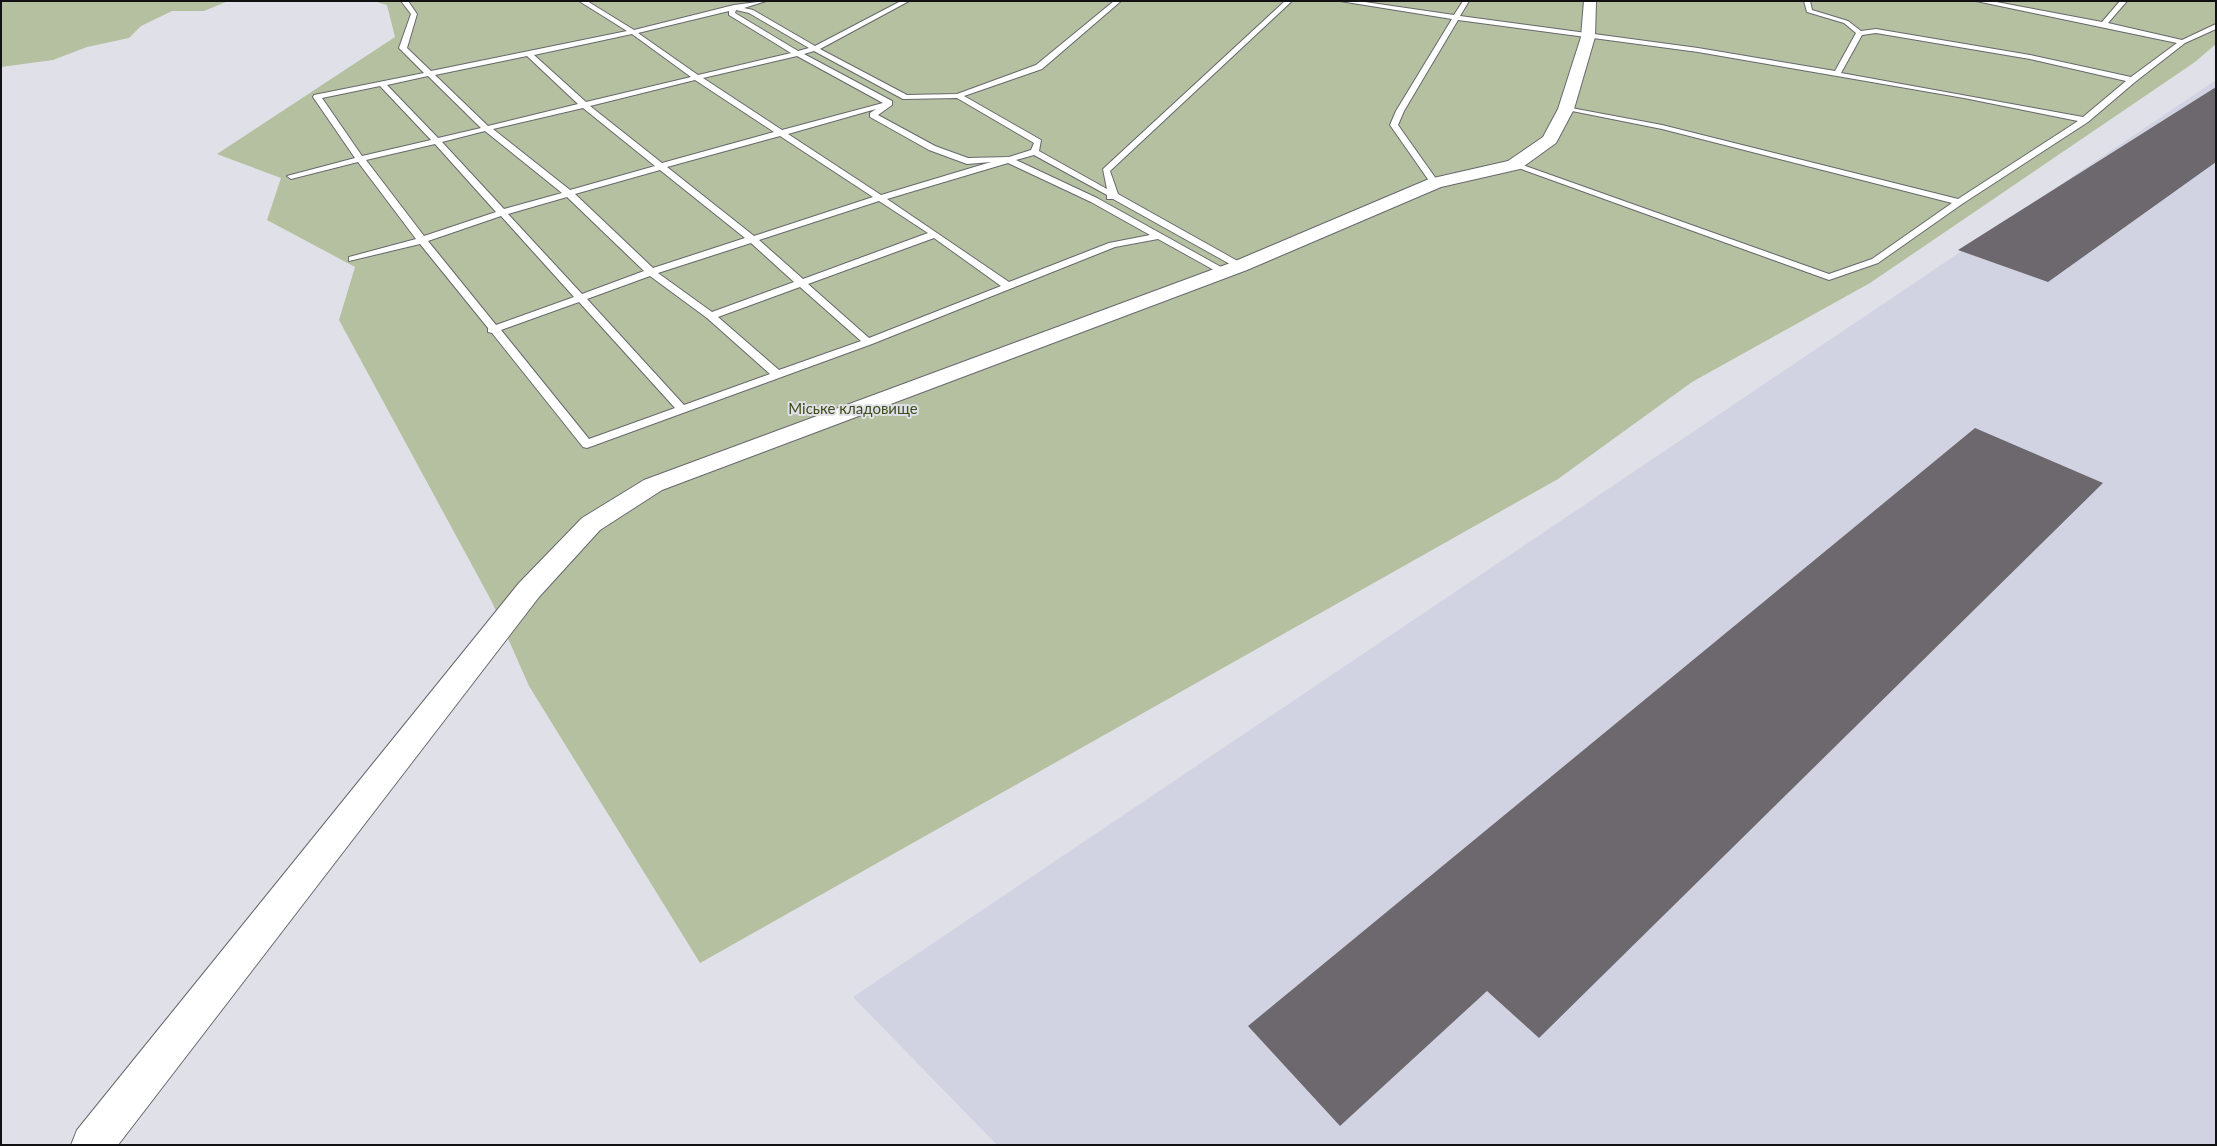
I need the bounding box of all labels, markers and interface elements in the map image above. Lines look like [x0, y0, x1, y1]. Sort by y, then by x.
park label: Міське кладовище [788, 400, 918, 418]

